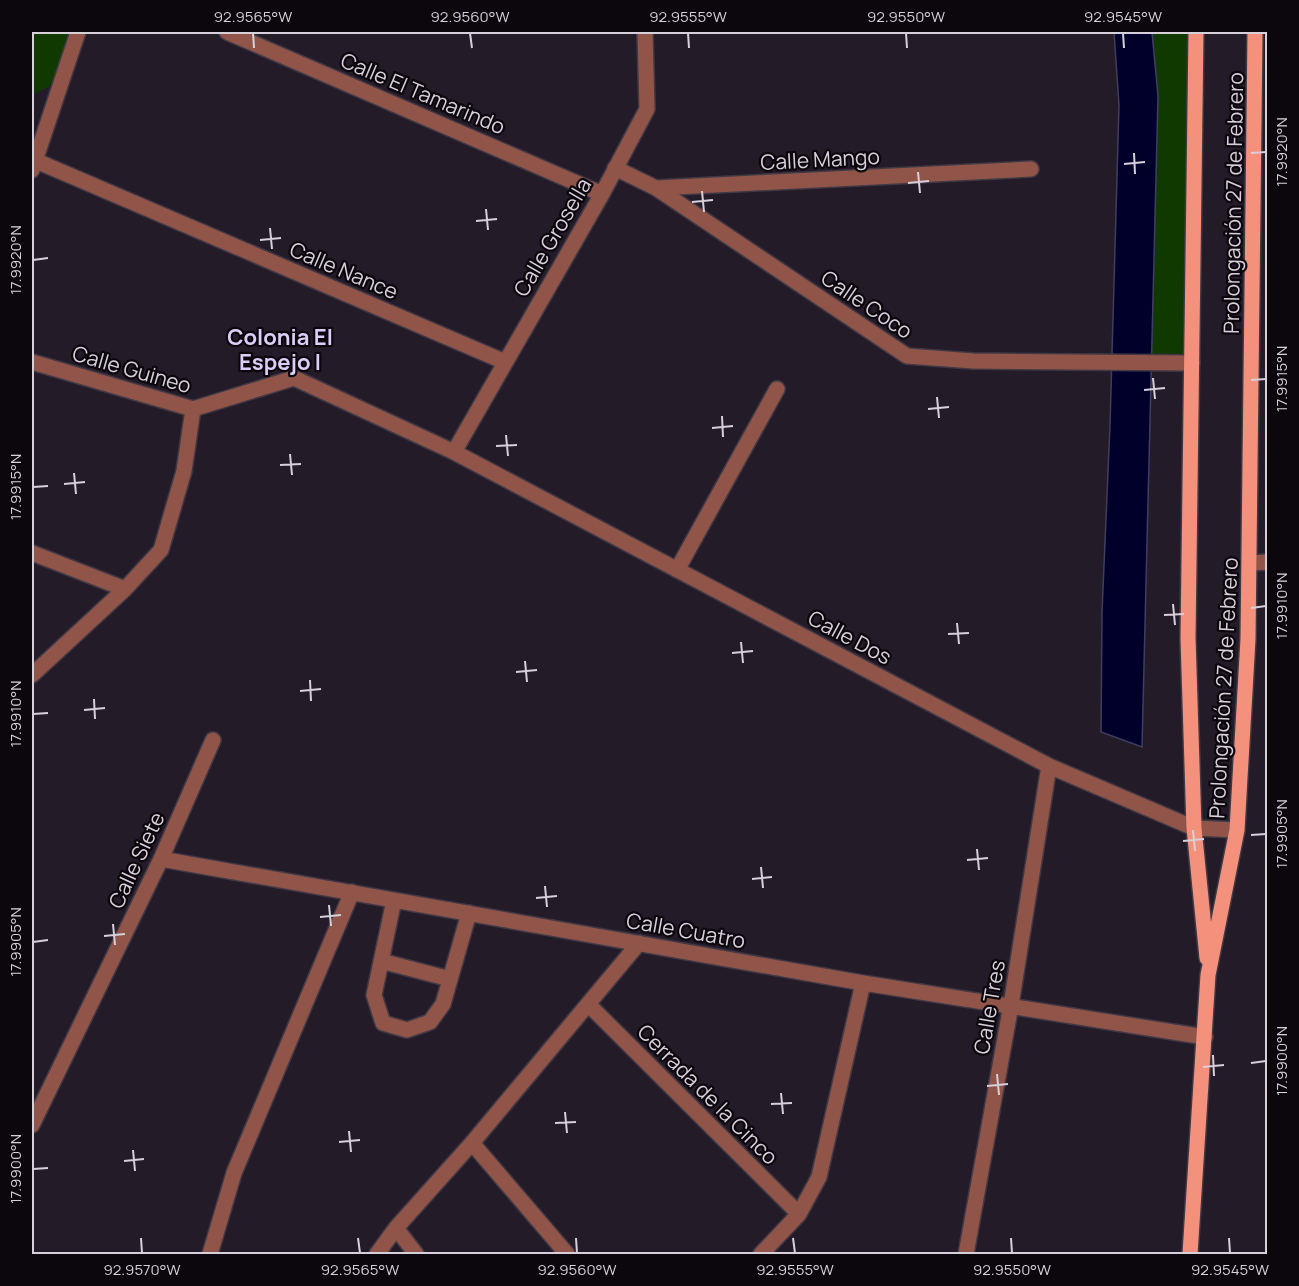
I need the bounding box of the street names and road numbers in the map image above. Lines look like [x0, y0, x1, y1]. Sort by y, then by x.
street label: Calle El Tamarindo [337, 46, 509, 140]
street label: Prolongación 27 de Febrero [1217, 72, 1249, 334]
street label: Calle Mango [760, 142, 880, 176]
street label: Calle Grosella [507, 173, 597, 301]
street label: Calle Nance [286, 235, 402, 305]
street label: Calle Coco [816, 263, 918, 345]
street label: Calle Guineo [69, 339, 195, 399]
street label: Prolongación 27 de Febrero [1202, 557, 1244, 819]
street label: Calle Dos [804, 603, 896, 671]
street label: Calle Siete [101, 807, 171, 913]
street label: Calle Cuatro [624, 906, 748, 954]
street label: Calle Tres [967, 958, 1011, 1056]
street label: Cerrada de la Cinco [632, 1018, 784, 1170]

